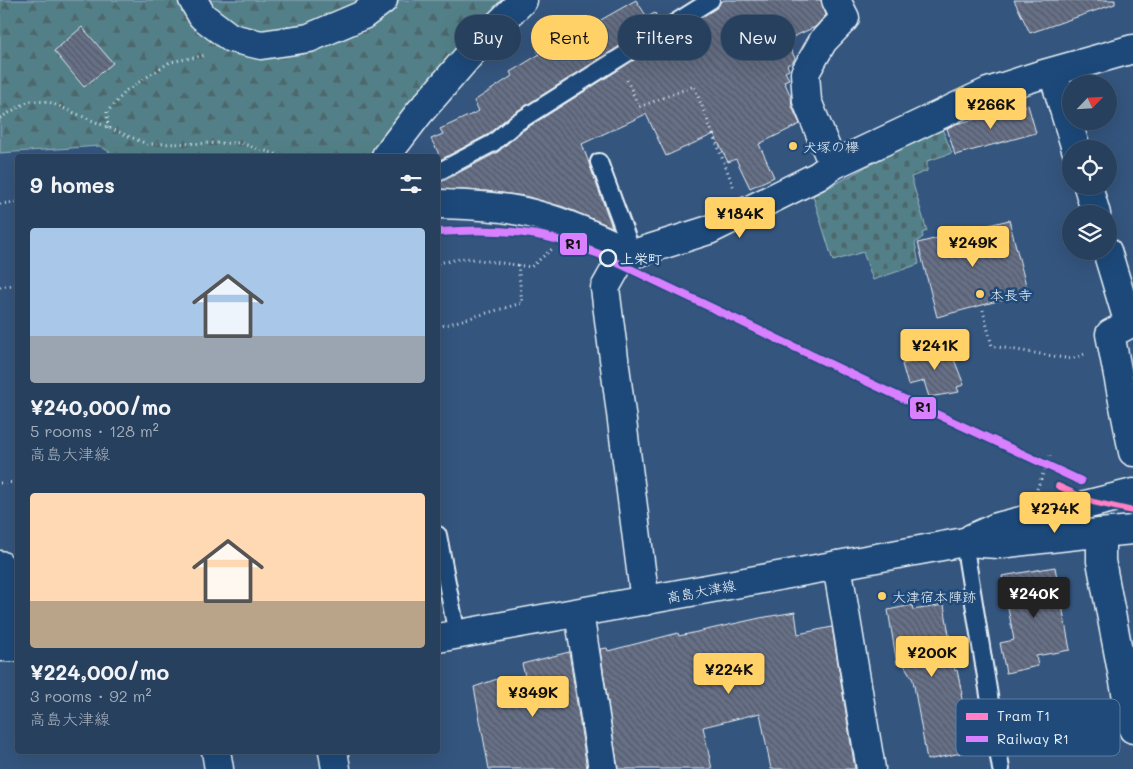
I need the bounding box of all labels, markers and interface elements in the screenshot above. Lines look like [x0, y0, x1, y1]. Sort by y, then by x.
chip: Buy [455, 15, 521, 60]
chip: Rent [531, 15, 608, 60]
chip: Filters [618, 15, 711, 60]
chip: New [721, 15, 795, 60]
north arrow [1062, 75, 1118, 130]
map controls [1062, 75, 1117, 260]
pin: ¥266K [956, 88, 1026, 130]
text: ¥266K [966, 93, 1016, 114]
place label: 犬塚の欅 [803, 137, 859, 156]
marker: 犬塚の欅 [787, 140, 799, 152]
button: locate [1062, 140, 1117, 195]
icon: filters [397, 170, 425, 198]
text: 9 homes [30, 171, 115, 198]
pin: ¥184K [705, 196, 775, 239]
text: ¥184K [716, 202, 764, 223]
button: layers [1062, 205, 1117, 260]
pin: ¥249K [938, 226, 1008, 268]
text: ¥249K [948, 231, 998, 252]
line badge: R1 [559, 232, 588, 256]
text: R1 [565, 234, 581, 253]
marker: 上栄町 [599, 249, 617, 267]
place label: 上栄町 [620, 249, 662, 268]
icon: home [183, 261, 273, 351]
place label: 本長寺 [990, 285, 1032, 304]
marker: 本長寺 [974, 288, 986, 300]
pin: ¥241K [900, 328, 970, 371]
text: ¥241K [911, 334, 959, 355]
text: ¥240,000/mo [30, 393, 171, 420]
line badge: R1 [909, 396, 937, 420]
text: R1 [915, 397, 931, 416]
text: 5 rooms · 128 m² [30, 420, 159, 441]
text: 高島大津線 [30, 443, 110, 464]
pin: ¥274K [1020, 492, 1090, 534]
text: ¥274K [1030, 497, 1080, 518]
icon: home [183, 526, 273, 616]
street label: 高島大津線 [665, 575, 737, 607]
pin: ¥240K [999, 576, 1069, 619]
text: ¥240K [1009, 582, 1059, 603]
place label: 大津宿本陣跡 [892, 587, 976, 606]
marker: 大津宿本陣跡 [876, 590, 888, 602]
pin: ¥200K [897, 636, 967, 678]
text: ¥200K [907, 641, 957, 662]
pin: ¥224K [694, 652, 764, 695]
text: ¥224,000/mo [30, 658, 169, 685]
text: ¥224K [704, 658, 754, 679]
pin: ¥349K [498, 676, 568, 718]
text: ¥349K [508, 681, 558, 702]
text: 3 rooms · 92 m² [30, 685, 152, 706]
legend [956, 699, 1120, 756]
text: Tram T1 [997, 706, 1050, 725]
text: 高島大津線 [30, 708, 110, 729]
text: Railway R1 [997, 729, 1069, 748]

